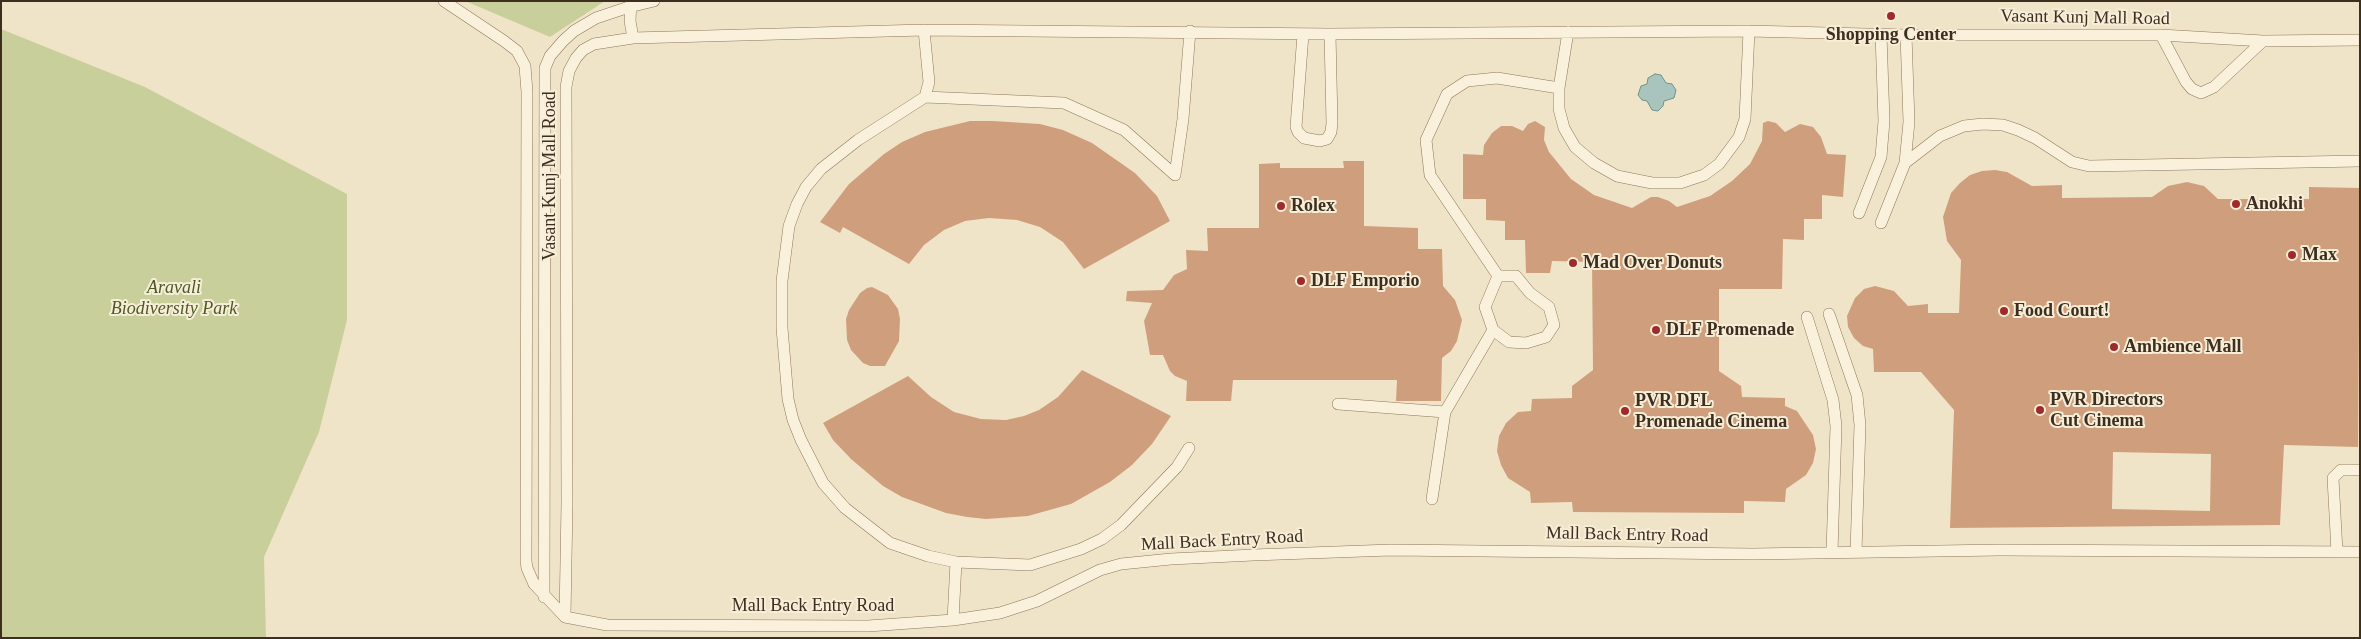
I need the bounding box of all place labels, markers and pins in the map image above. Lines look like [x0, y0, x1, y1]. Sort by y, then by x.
marker: Shopping Center [1885, 10, 1897, 22]
place label: Shopping Center [1816, 24, 1966, 46]
place label: Anokhi [2246, 193, 2309, 215]
place label: Rolex [1291, 195, 1340, 217]
marker: Anokhi [2230, 198, 2242, 210]
marker: Rolex [1275, 200, 1287, 212]
place label: Max [2302, 244, 2340, 266]
marker: Max [2286, 249, 2298, 261]
place label: Mad Over Donuts [1583, 252, 1739, 274]
marker: Mad Over Donuts [1567, 257, 1579, 269]
place label: DLF Emporio [1311, 270, 1423, 292]
marker: DLF Emporio [1295, 275, 1307, 287]
place label: Food Court! [2014, 300, 2120, 322]
marker: Food Court! [1998, 305, 2010, 317]
place label: DLF Promenade [1666, 319, 1806, 341]
marker: DLF Promenade [1650, 324, 1662, 336]
place label: Ambience Mall [2124, 336, 2256, 358]
marker: Ambience Mall [2108, 341, 2120, 353]
place label: PVR Directors Cut Cinema [2050, 389, 2172, 432]
place label: PVR DFL Promenade Cinema [1635, 390, 1810, 432]
marker: PVR Directors Cut Cinema [2034, 404, 2046, 416]
marker: PVR DFL Promenade Cinema [1619, 405, 1631, 417]

